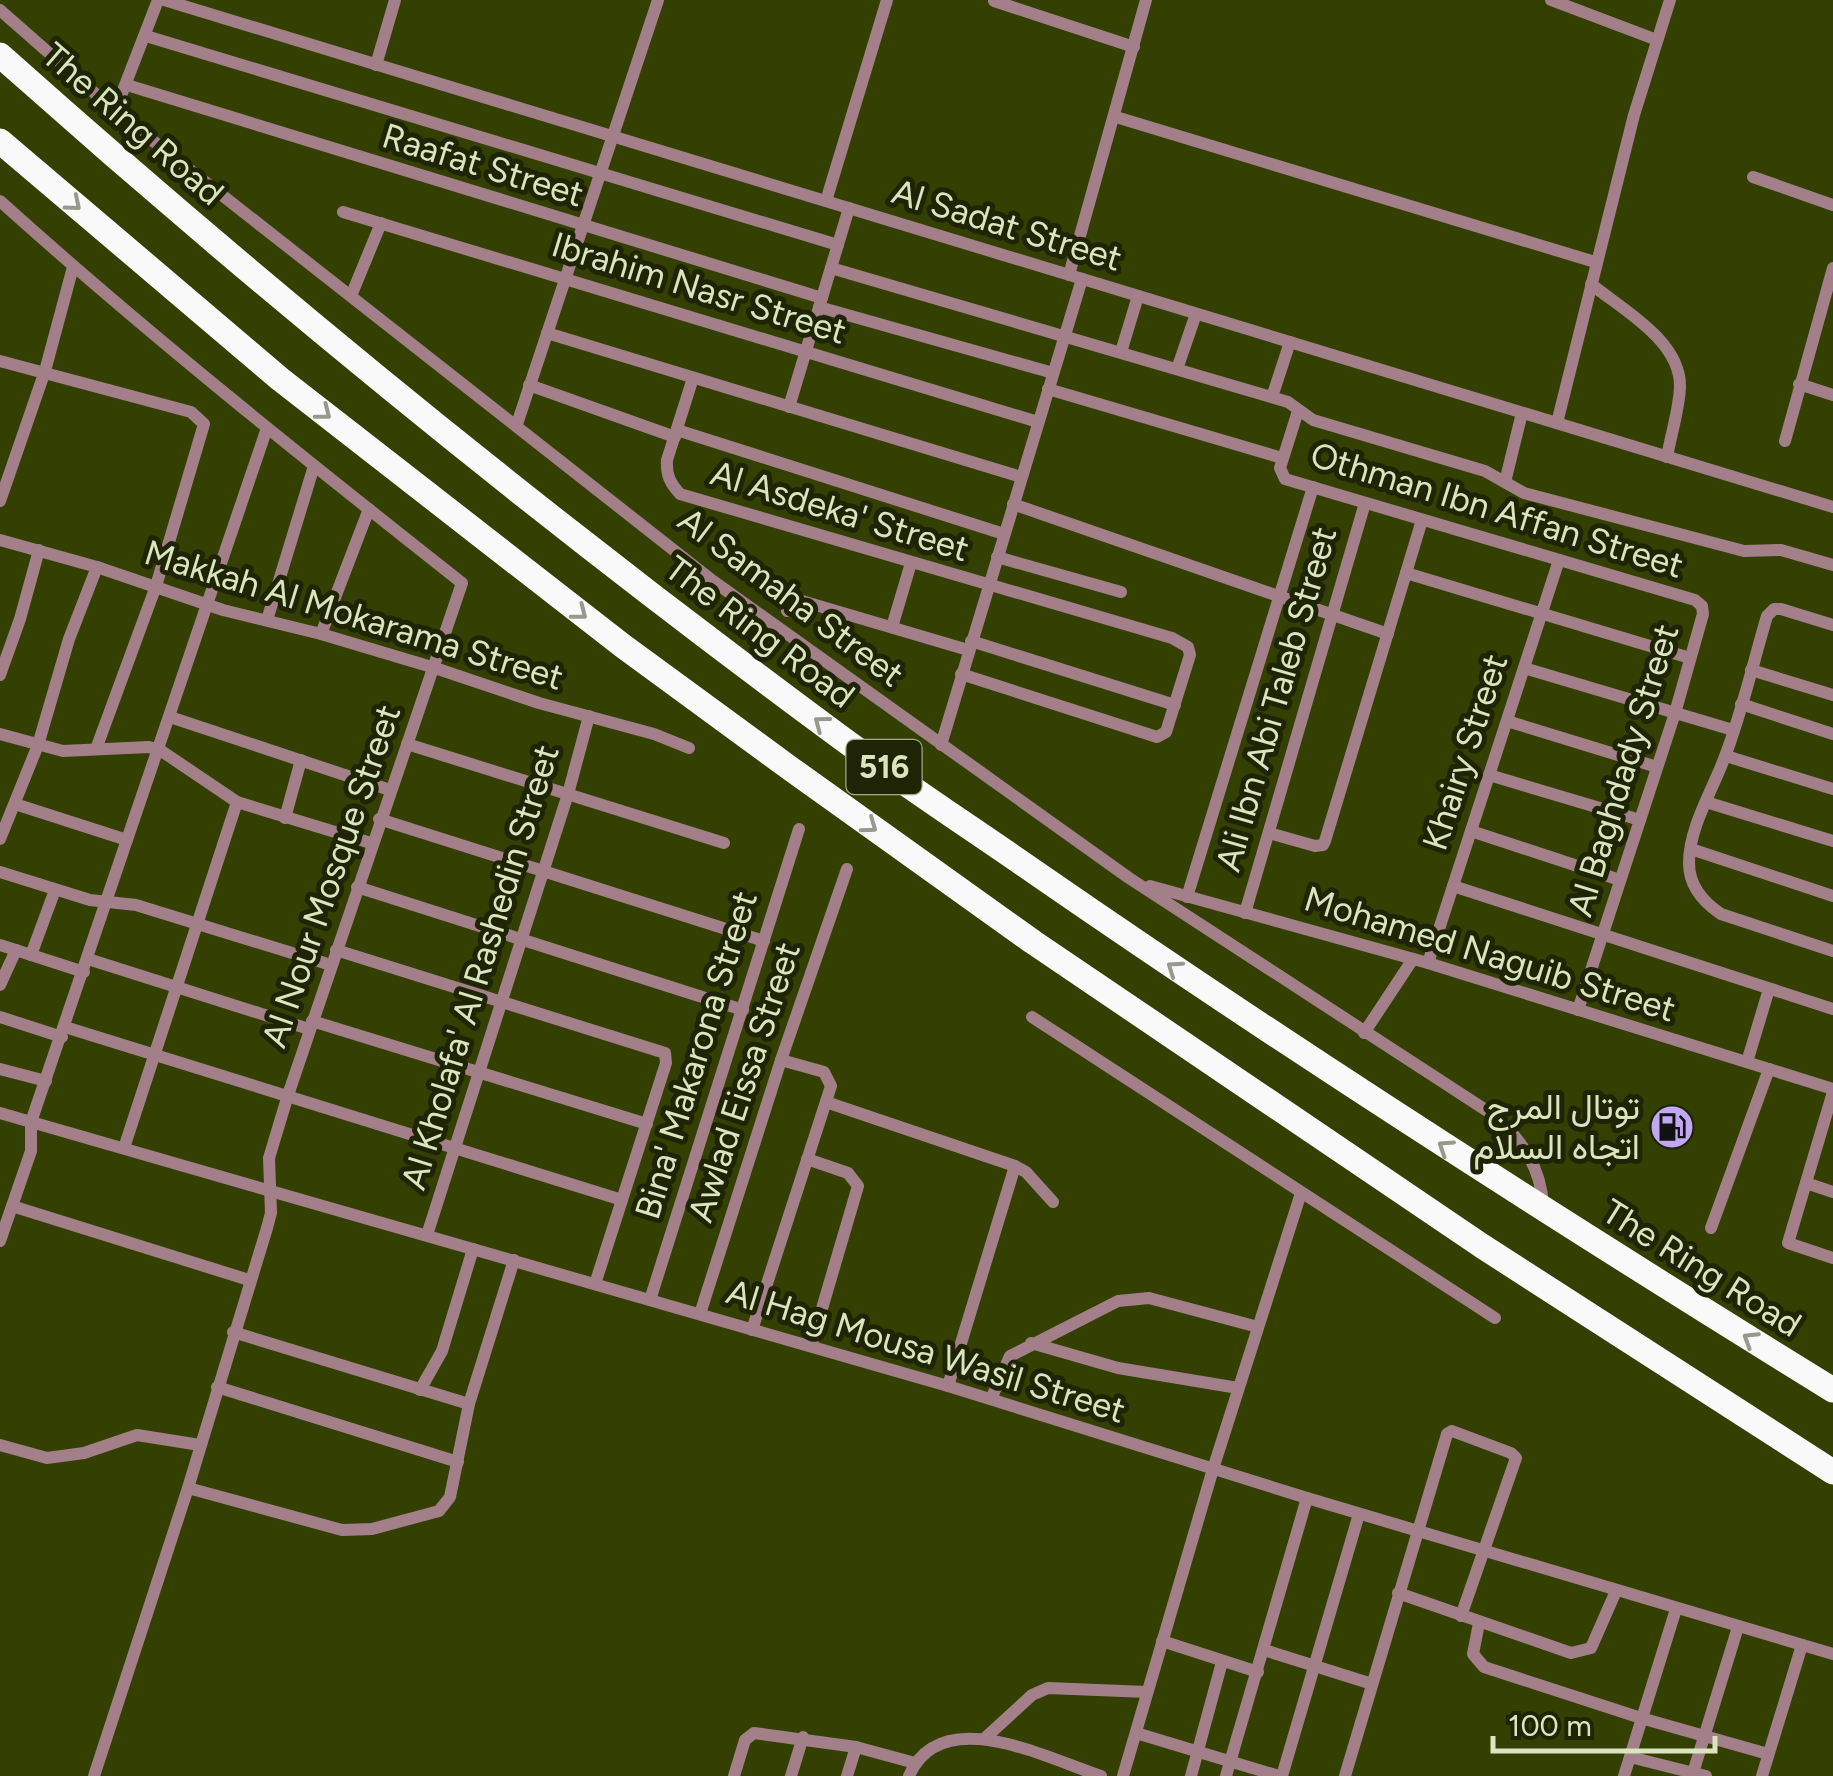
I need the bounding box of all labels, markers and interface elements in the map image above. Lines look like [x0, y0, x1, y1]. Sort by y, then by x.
street label: The Ring Road [34, 34, 232, 214]
street label: Raafat Street [377, 114, 589, 216]
street label: Al Sadat Street [887, 170, 1127, 280]
one-way arrow [63, 193, 81, 211]
street label: Ibrahim Nasr Street [547, 223, 851, 353]
one-way arrow [312, 401, 330, 419]
street label: Othman Ibn Affan Street [1306, 433, 1688, 587]
street label: Al Asdeka' Street [706, 452, 974, 570]
street label: Al Samaha Street [670, 499, 912, 695]
street label: Ali Ibn Abi Taleb Street [1207, 522, 1345, 876]
street label: Makkah Al Mokarama Street [140, 531, 568, 699]
street label: The Ring Road [657, 547, 863, 717]
one-way arrow [569, 601, 587, 618]
street label: Al Baghdady Street [1559, 619, 1687, 921]
street label: Khairy Street [1414, 649, 1516, 855]
street label: Al Nour Mosque Street [253, 699, 409, 1053]
one-way arrow [814, 717, 832, 734]
street label: Al Kholafa' Al Rashedin Street [392, 740, 568, 1194]
road number: 516 [846, 740, 922, 794]
one-way arrow [859, 814, 877, 832]
street label: Mohamed Naguib Street [1299, 878, 1681, 1030]
street label: Bina' Makarona Street [626, 886, 766, 1224]
street label: Awlad Eissa Street [679, 937, 809, 1227]
one-way arrow [1167, 962, 1185, 980]
place label: توتال المرج اتجاه السلام [1474, 1086, 1640, 1170]
fuel station icon: توتال المرج اتجاه السلام [1649, 1104, 1695, 1150]
one-way arrow [1438, 1140, 1456, 1159]
street label: The Ring Road [1595, 1190, 1809, 1346]
street label: Al Hag Mousa Wasil Street [722, 1270, 1130, 1432]
one-way arrow [1743, 1332, 1761, 1351]
scale bar [1493, 1691, 1716, 1753]
text: 100 m [1508, 1707, 1592, 1744]

